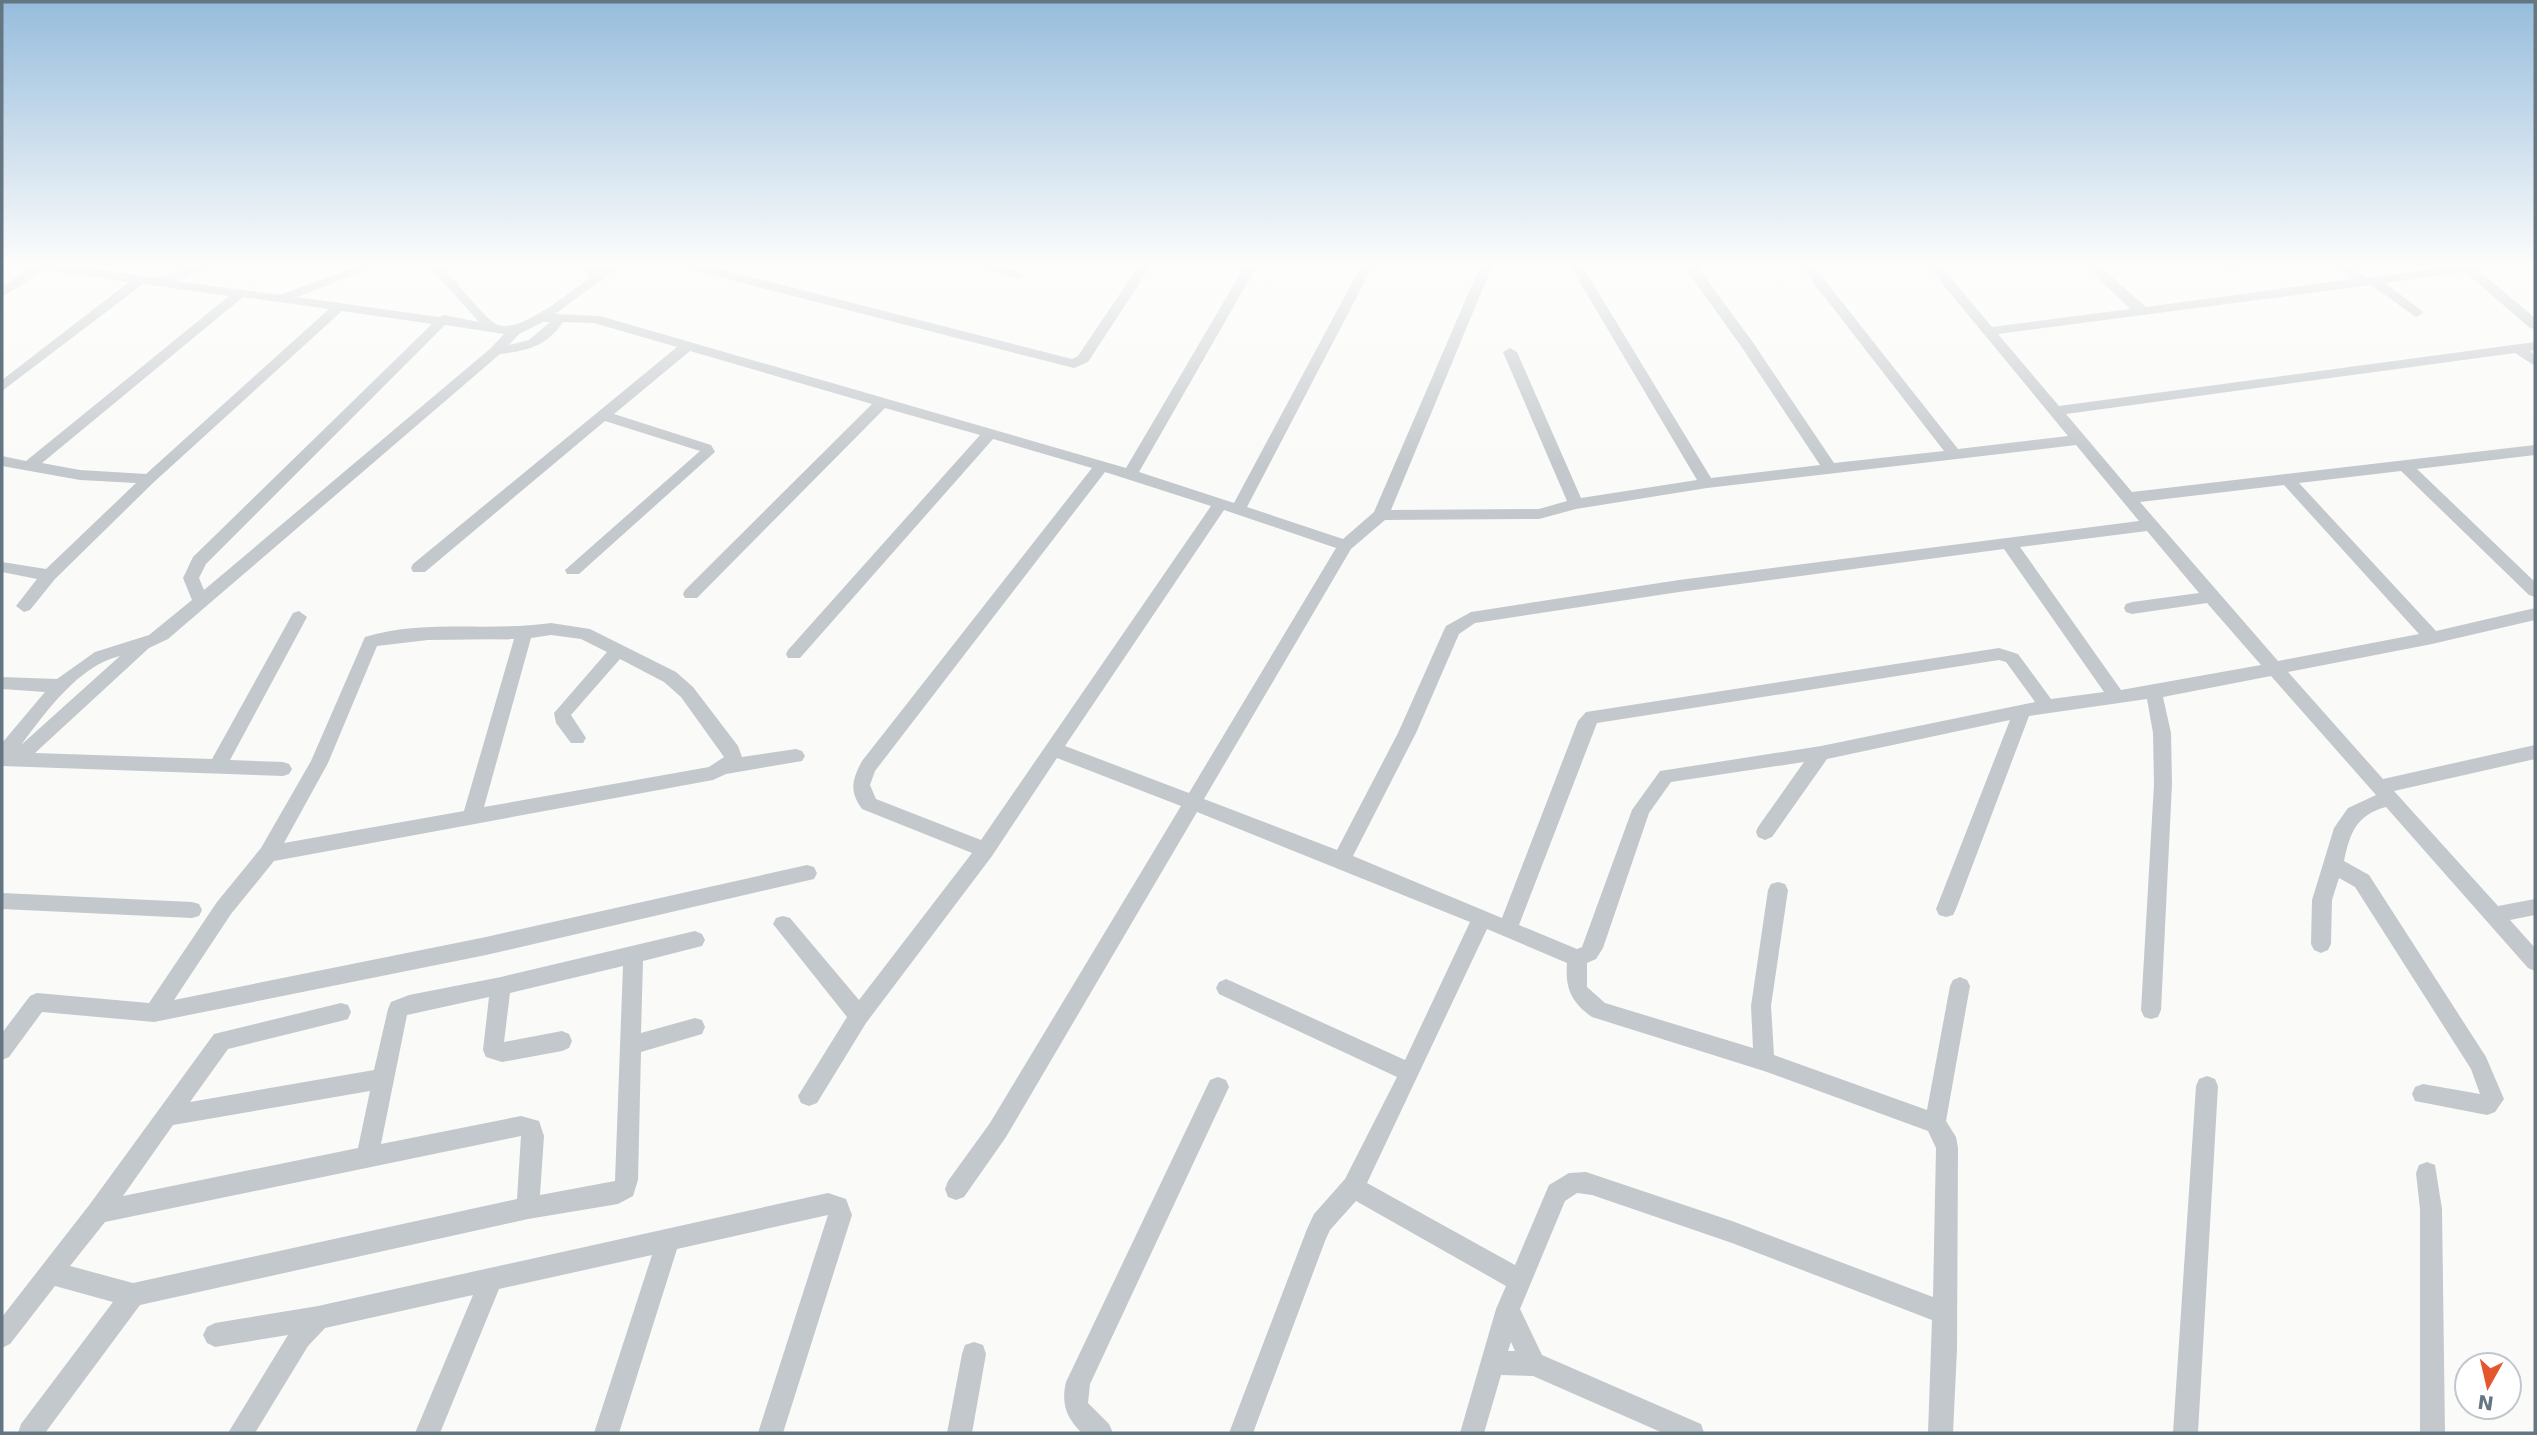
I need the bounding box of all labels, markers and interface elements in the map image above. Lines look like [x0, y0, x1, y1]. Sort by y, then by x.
north arrow [2453, 1351, 2523, 1421]
text: N [2476, 1391, 2495, 1415]

